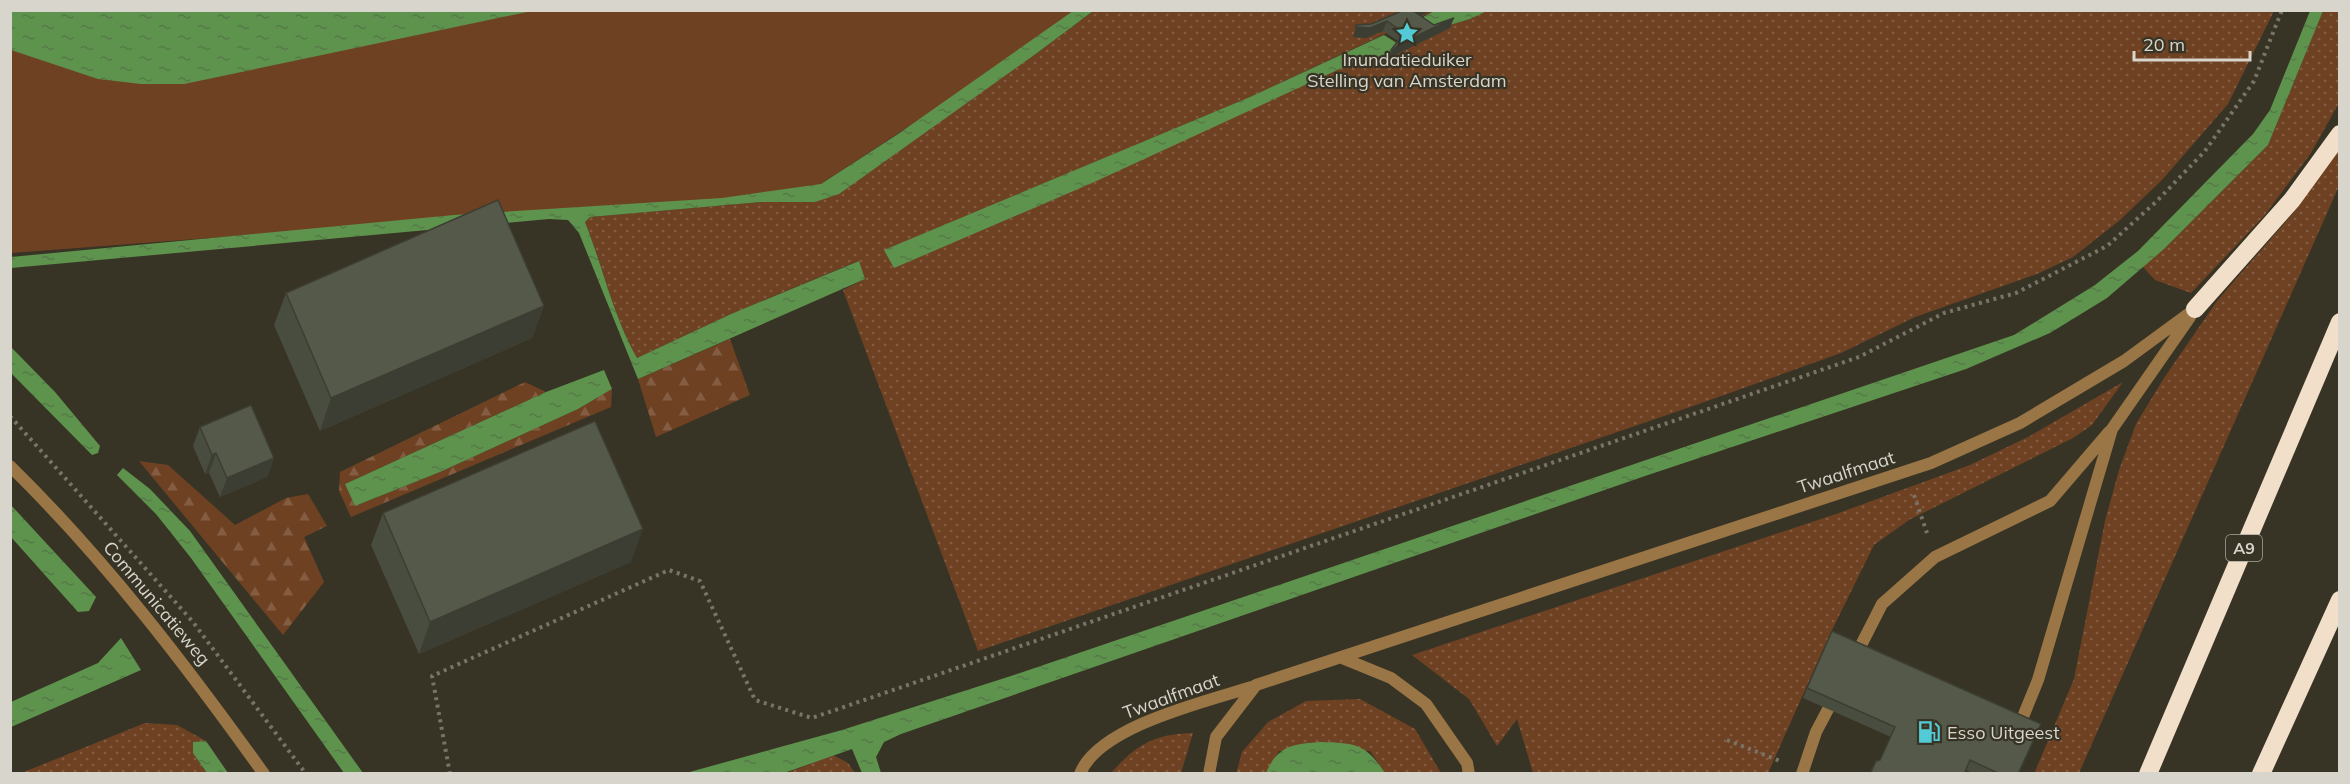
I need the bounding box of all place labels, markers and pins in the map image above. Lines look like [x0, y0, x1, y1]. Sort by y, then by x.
place icon: Inundatieduiker Stelling van Amsterdam [1394, 20, 1420, 46]
place label: Inundatieduiker Stelling van Amsterdam [1307, 48, 1507, 92]
fuel station icon: Esso Uitgeest [1916, 719, 1942, 745]
place label: Esso Uitgeest [1947, 721, 2060, 744]

